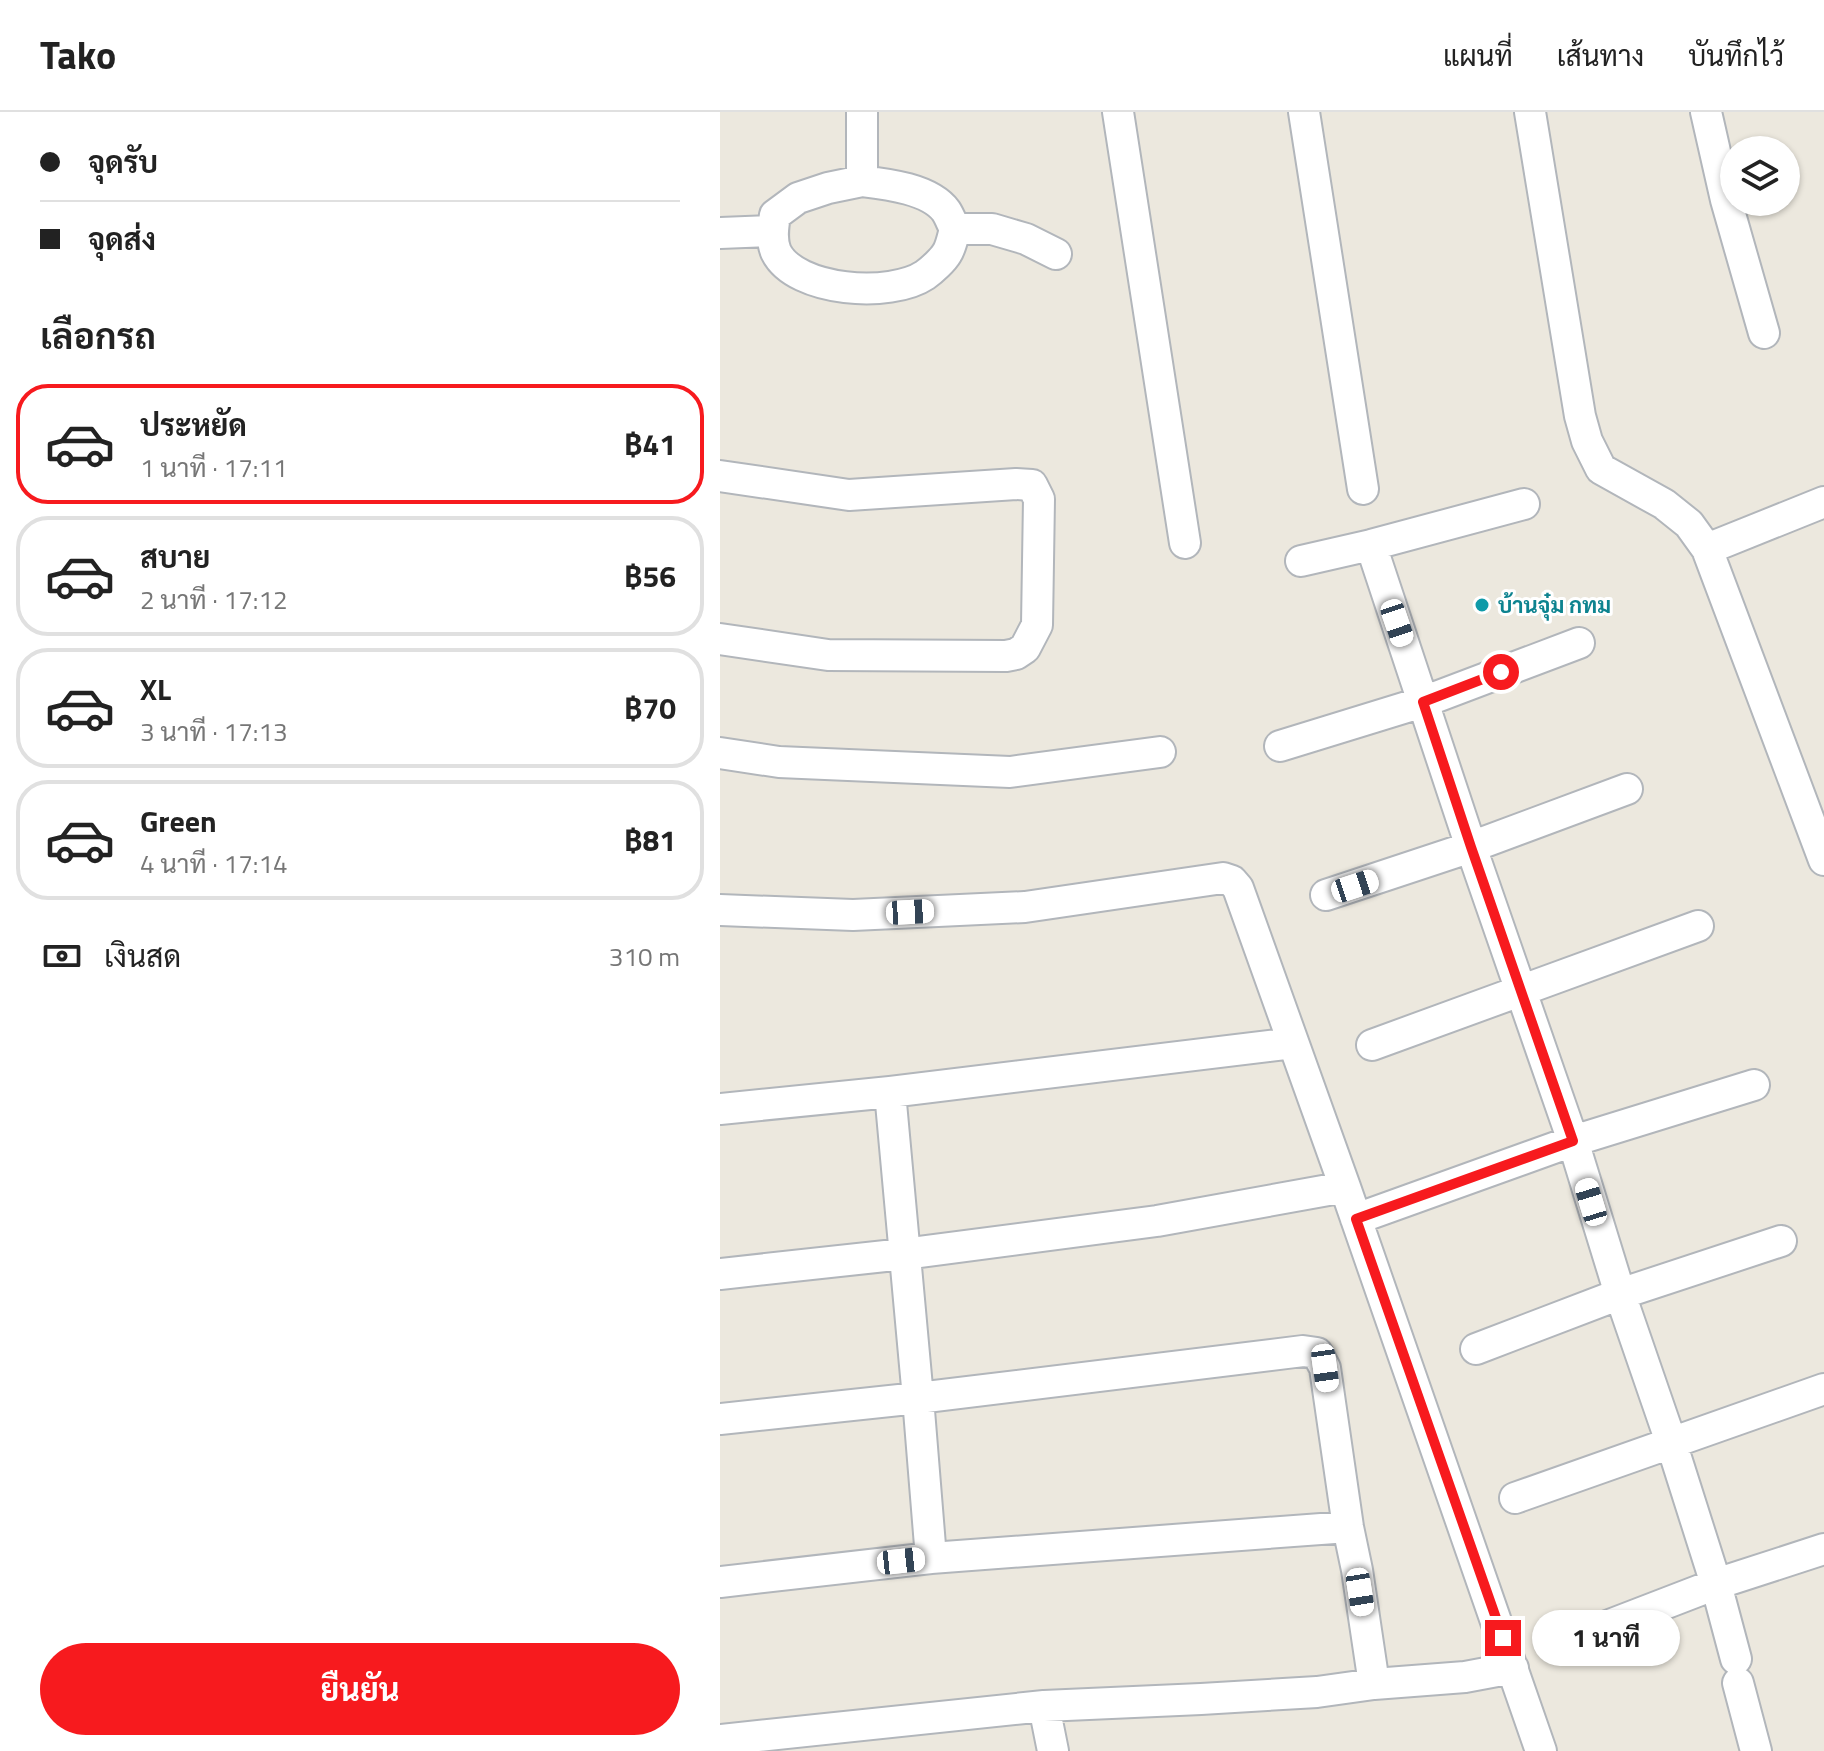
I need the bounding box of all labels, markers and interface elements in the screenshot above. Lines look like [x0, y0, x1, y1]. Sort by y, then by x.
text: Tako [40, 26, 116, 84]
text: แผนที่ [1443, 34, 1513, 77]
text: เส้นทาง [1557, 34, 1644, 77]
text: บันทึกไว้ [1688, 34, 1784, 77]
map controls [1720, 136, 1800, 216]
button: layers [1720, 136, 1800, 216]
text: จุดรับ [88, 139, 158, 185]
text: จุดส่ง [88, 216, 156, 262]
text: เลือกรถ [40, 308, 156, 363]
text: ประหยัด [140, 402, 247, 448]
icon: car [44, 408, 116, 480]
text: ฿41 [624, 421, 676, 467]
text: 1 นาที · 17:11 [140, 448, 288, 487]
text: สบาย [140, 534, 210, 580]
icon: car [44, 540, 116, 612]
text: ฿56 [624, 553, 676, 599]
text: 2 นาที · 17:12 [140, 580, 288, 619]
place label: บ้านจุ๋ม กทม [1498, 588, 1611, 622]
car [1378, 596, 1416, 650]
marker: บ้านจุ๋ม กทม [1473, 596, 1491, 614]
route start [1483, 654, 1519, 690]
text: XL [140, 666, 171, 712]
icon: car [44, 672, 116, 744]
text: ฿70 [624, 685, 676, 731]
text: 3 นาที · 17:13 [140, 712, 288, 751]
text: Green [140, 798, 217, 844]
icon: car [44, 804, 116, 876]
text: ฿81 [624, 817, 676, 863]
text: 4 นาที · 17:14 [140, 844, 288, 883]
car [1328, 867, 1382, 905]
car [885, 899, 935, 925]
text: เงินสด [104, 933, 181, 979]
icon: cash [40, 934, 84, 978]
text: 310 m [609, 937, 680, 976]
car [1573, 1176, 1609, 1228]
car [1310, 1343, 1340, 1393]
car [876, 1547, 926, 1575]
car [1344, 1566, 1376, 1618]
callout: 1 นาที [1531, 1610, 1679, 1666]
text: 1 นาที [1572, 1618, 1640, 1657]
route end [1485, 1620, 1521, 1656]
button: ยืนยัน [40, 1643, 680, 1735]

